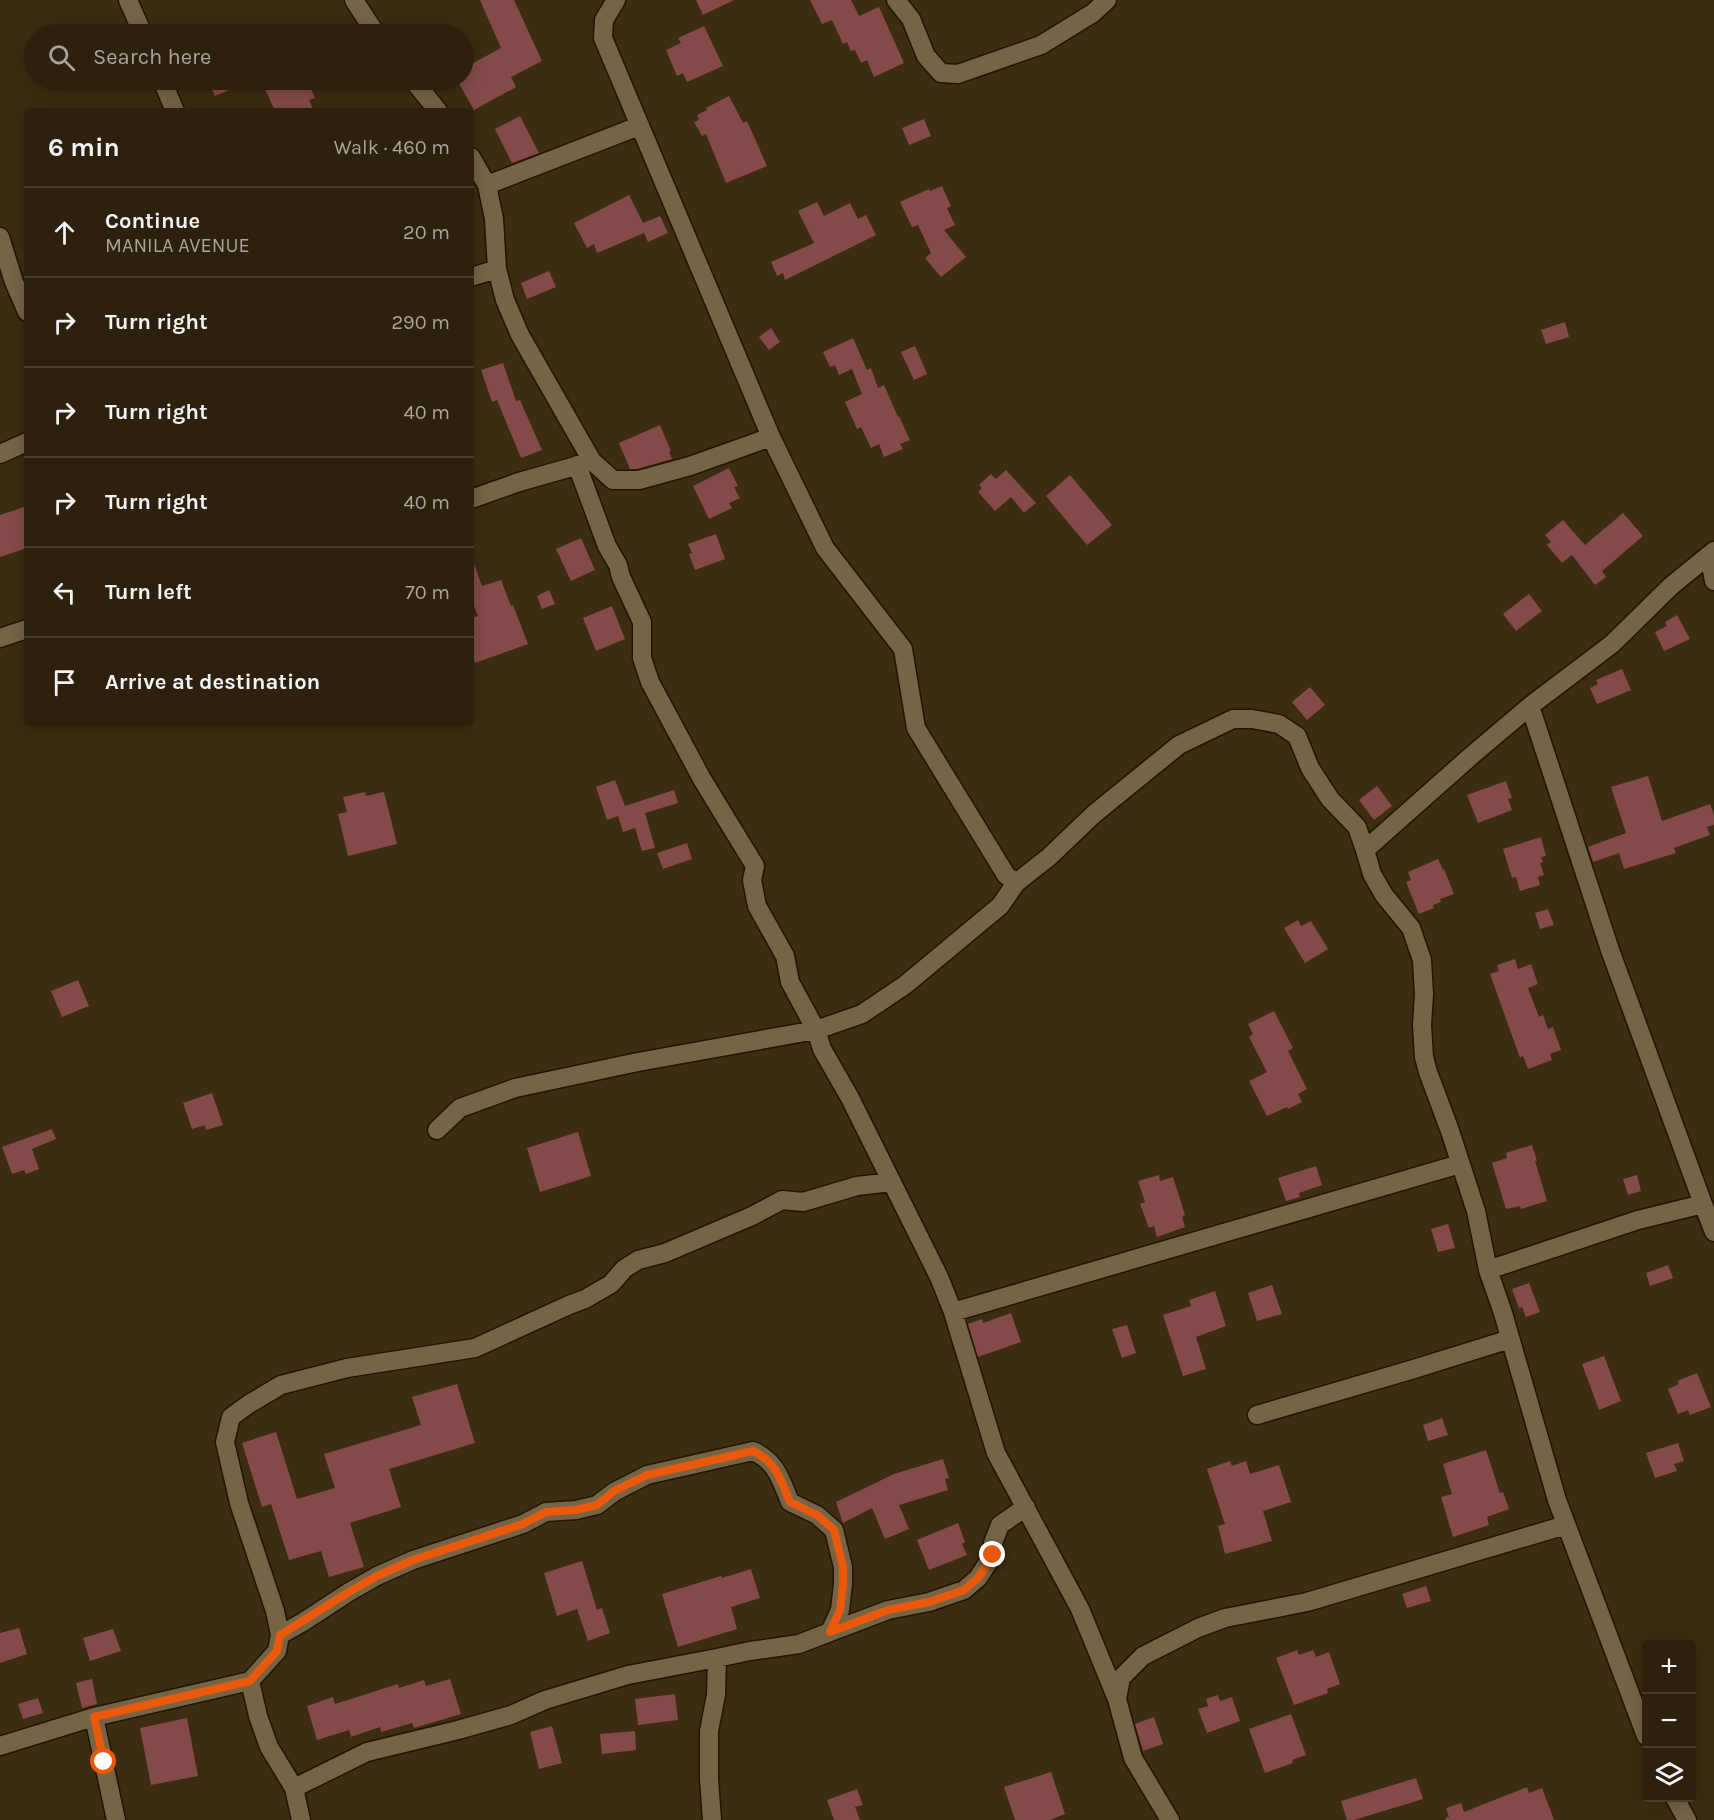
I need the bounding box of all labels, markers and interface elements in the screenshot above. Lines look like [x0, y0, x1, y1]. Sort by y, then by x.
search box [24, 24, 474, 90]
icon: search [45, 41, 78, 74]
text: Search here [93, 44, 211, 70]
text: 6 min [48, 132, 120, 163]
text: Walk · 460 m [334, 136, 450, 159]
text: Continue [105, 208, 200, 234]
icon: ahead [48, 216, 81, 249]
text: 20 m [403, 221, 450, 244]
text: MANILA AVENUE [105, 234, 250, 257]
icon: right [48, 306, 81, 339]
text: Turn right [105, 309, 208, 335]
text: 290 m [391, 311, 450, 334]
icon: right [48, 396, 81, 429]
text: Turn right [105, 399, 208, 425]
text: 40 m [404, 401, 450, 424]
icon: right [48, 486, 81, 519]
text: Turn right [105, 489, 208, 515]
text: 40 m [404, 491, 450, 514]
icon: left [48, 576, 81, 609]
text: Turn left [105, 579, 192, 605]
text: 70 m [405, 581, 450, 604]
icon: arrive [48, 666, 81, 699]
text: Arrive at destination [105, 669, 320, 695]
route end [979, 1541, 1005, 1567]
map controls [1642, 1640, 1696, 1802]
button: + [1642, 1640, 1696, 1694]
button: − [1642, 1694, 1696, 1748]
route start [90, 1748, 116, 1774]
button: layers [1642, 1748, 1696, 1802]

